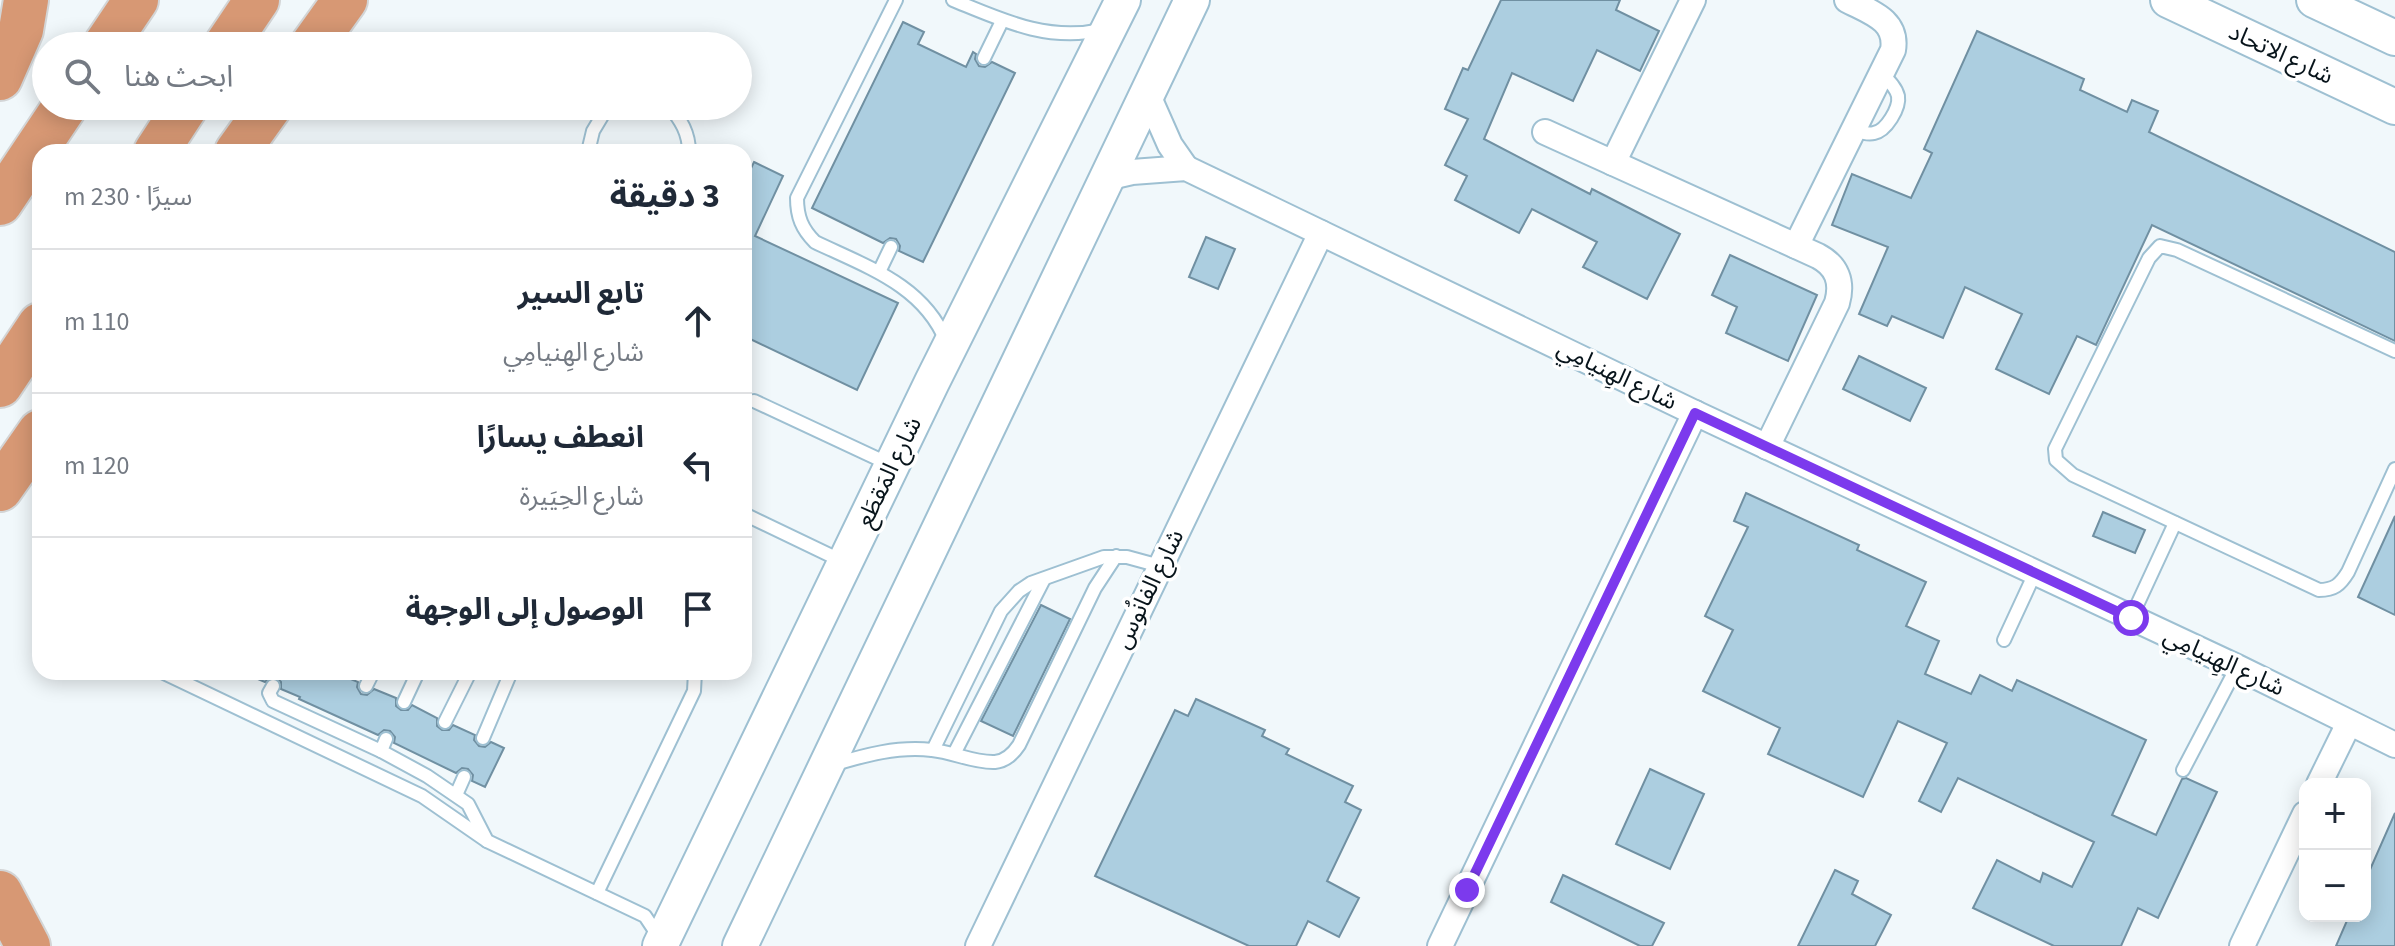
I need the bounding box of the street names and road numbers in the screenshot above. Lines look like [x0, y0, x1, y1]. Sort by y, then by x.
street label: شارع الاتحاد [2223, 14, 2339, 94]
street label: شارع الهِنيامِي [1551, 331, 1683, 420]
street label: شارع المَقطَع [847, 411, 931, 533]
street label: شارع الفانُوس [1105, 523, 1193, 655]
street label: شارع الهِنيامِي [2157, 619, 2290, 706]

